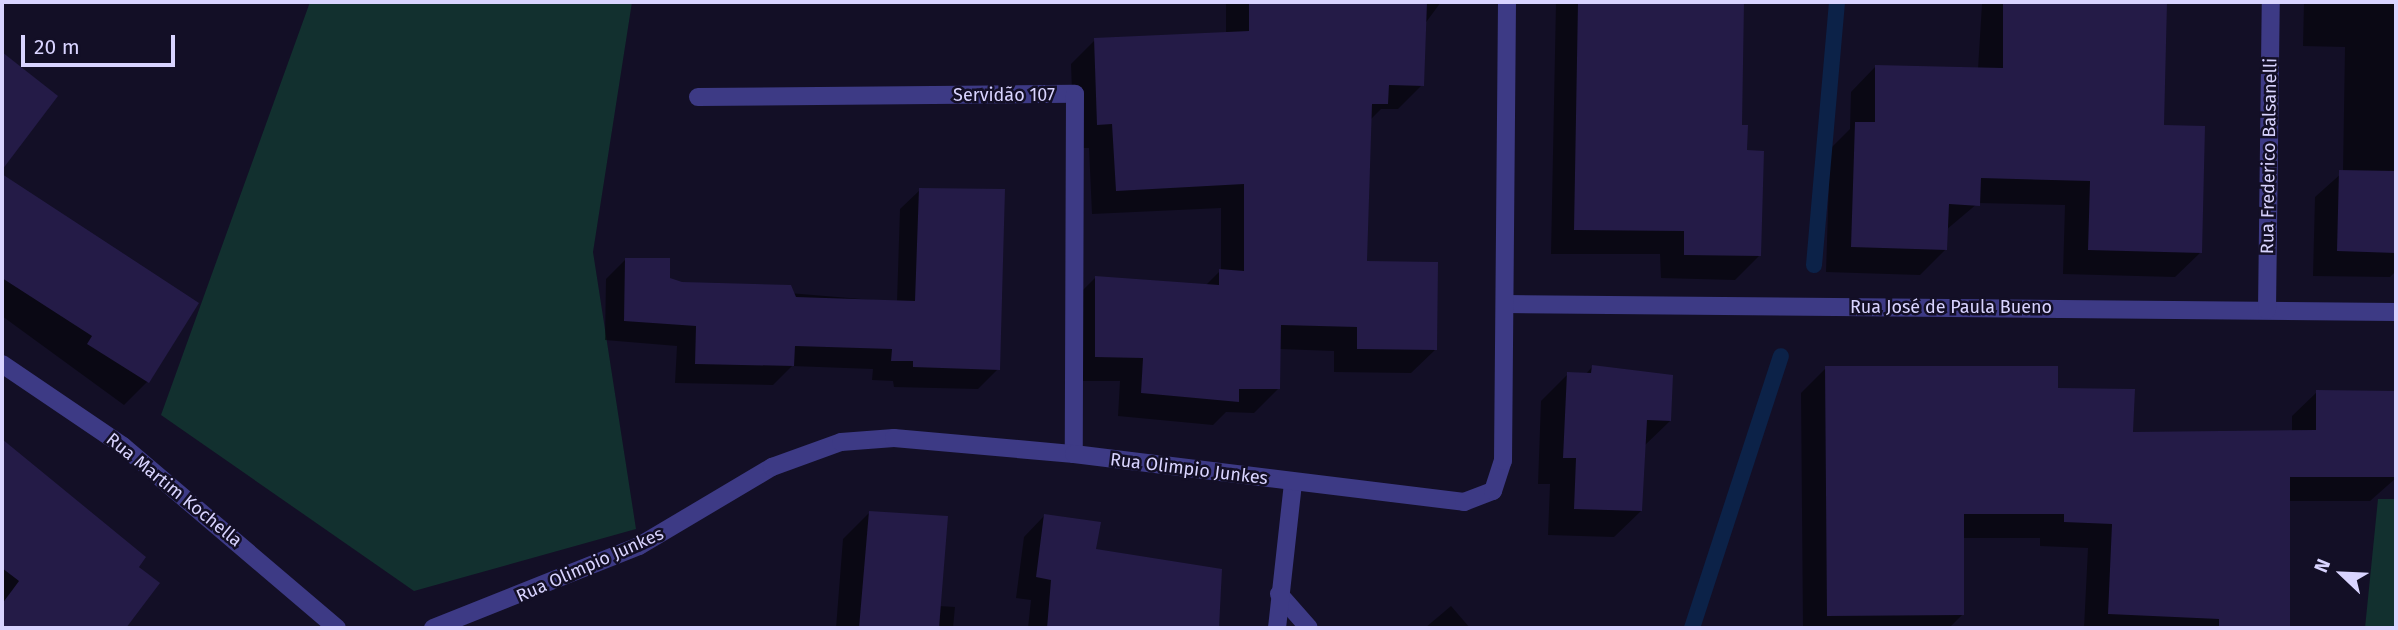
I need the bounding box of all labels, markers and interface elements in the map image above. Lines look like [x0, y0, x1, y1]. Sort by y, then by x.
scale bar [24, 21, 178, 65]
text: 20 m [34, 34, 80, 60]
street label: Rua Frederico Balsanelli [2256, 58, 2282, 254]
street label: Servidão 107 [953, 84, 1055, 106]
street label: Rua José de Paula Bueno [1850, 296, 2052, 318]
street label: Rua Martim Kochella [102, 429, 246, 551]
street label: Rua Olimpio Junkes [1109, 449, 1269, 489]
street label: Rua Olimpio Junkes [513, 523, 667, 607]
north arrow [2307, 539, 2377, 609]
text: N [2309, 555, 2335, 576]

